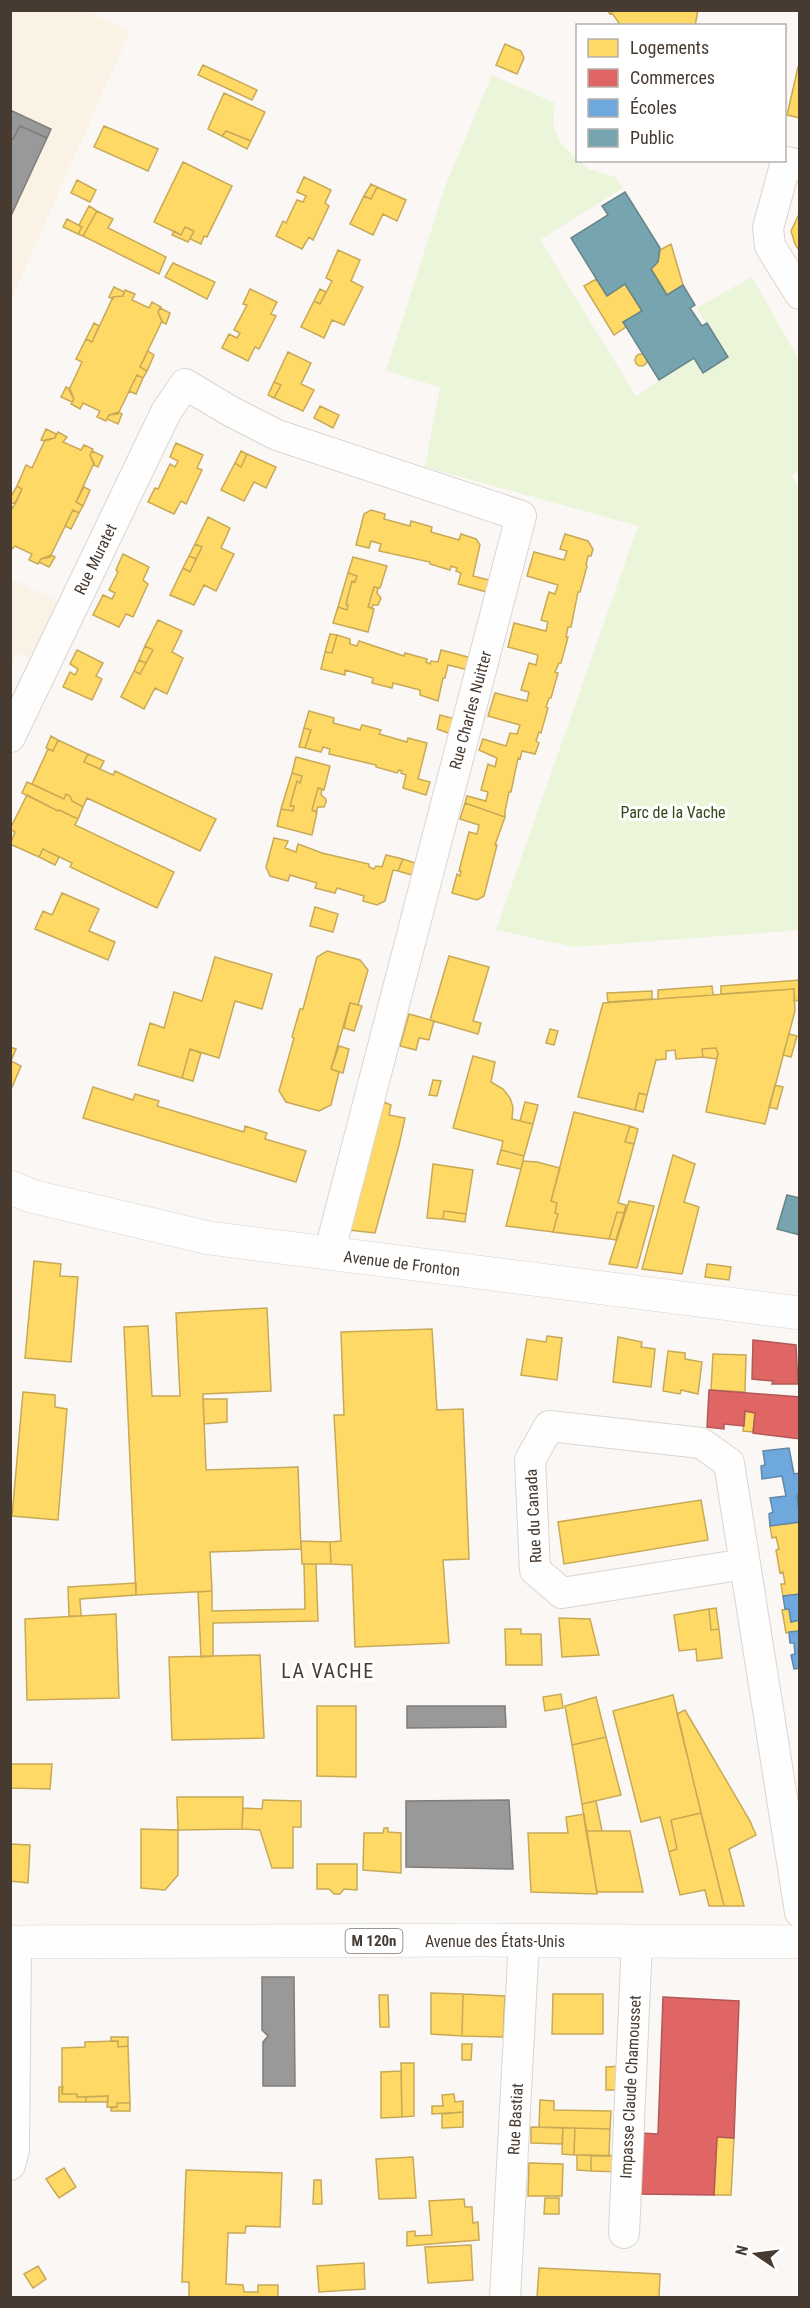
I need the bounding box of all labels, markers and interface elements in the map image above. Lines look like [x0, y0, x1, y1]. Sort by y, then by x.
legend [576, 24, 786, 162]
text: Logements [630, 37, 709, 58]
text: Commerces [630, 67, 715, 88]
text: Écoles [630, 97, 677, 118]
text: Public [630, 127, 674, 148]
street label: Rue Muratet [70, 520, 121, 598]
street label: Rue Charles Nuitter [446, 649, 495, 772]
park label: Parc de la Vache [620, 803, 726, 822]
street label: Avenue de Fronton [343, 1247, 461, 1280]
street label: Rue du Canada [522, 1468, 545, 1564]
district label: LA VACHE [281, 1659, 375, 1683]
road number: M 120n [346, 1929, 403, 1953]
street label: Avenue des États-Unis [425, 1932, 565, 1951]
street label: Impasse Claude Chamousset [616, 1995, 645, 2179]
street label: Rue Bastiat [504, 2082, 527, 2155]
north arrow [726, 2224, 786, 2284]
text: N [732, 2243, 752, 2258]

